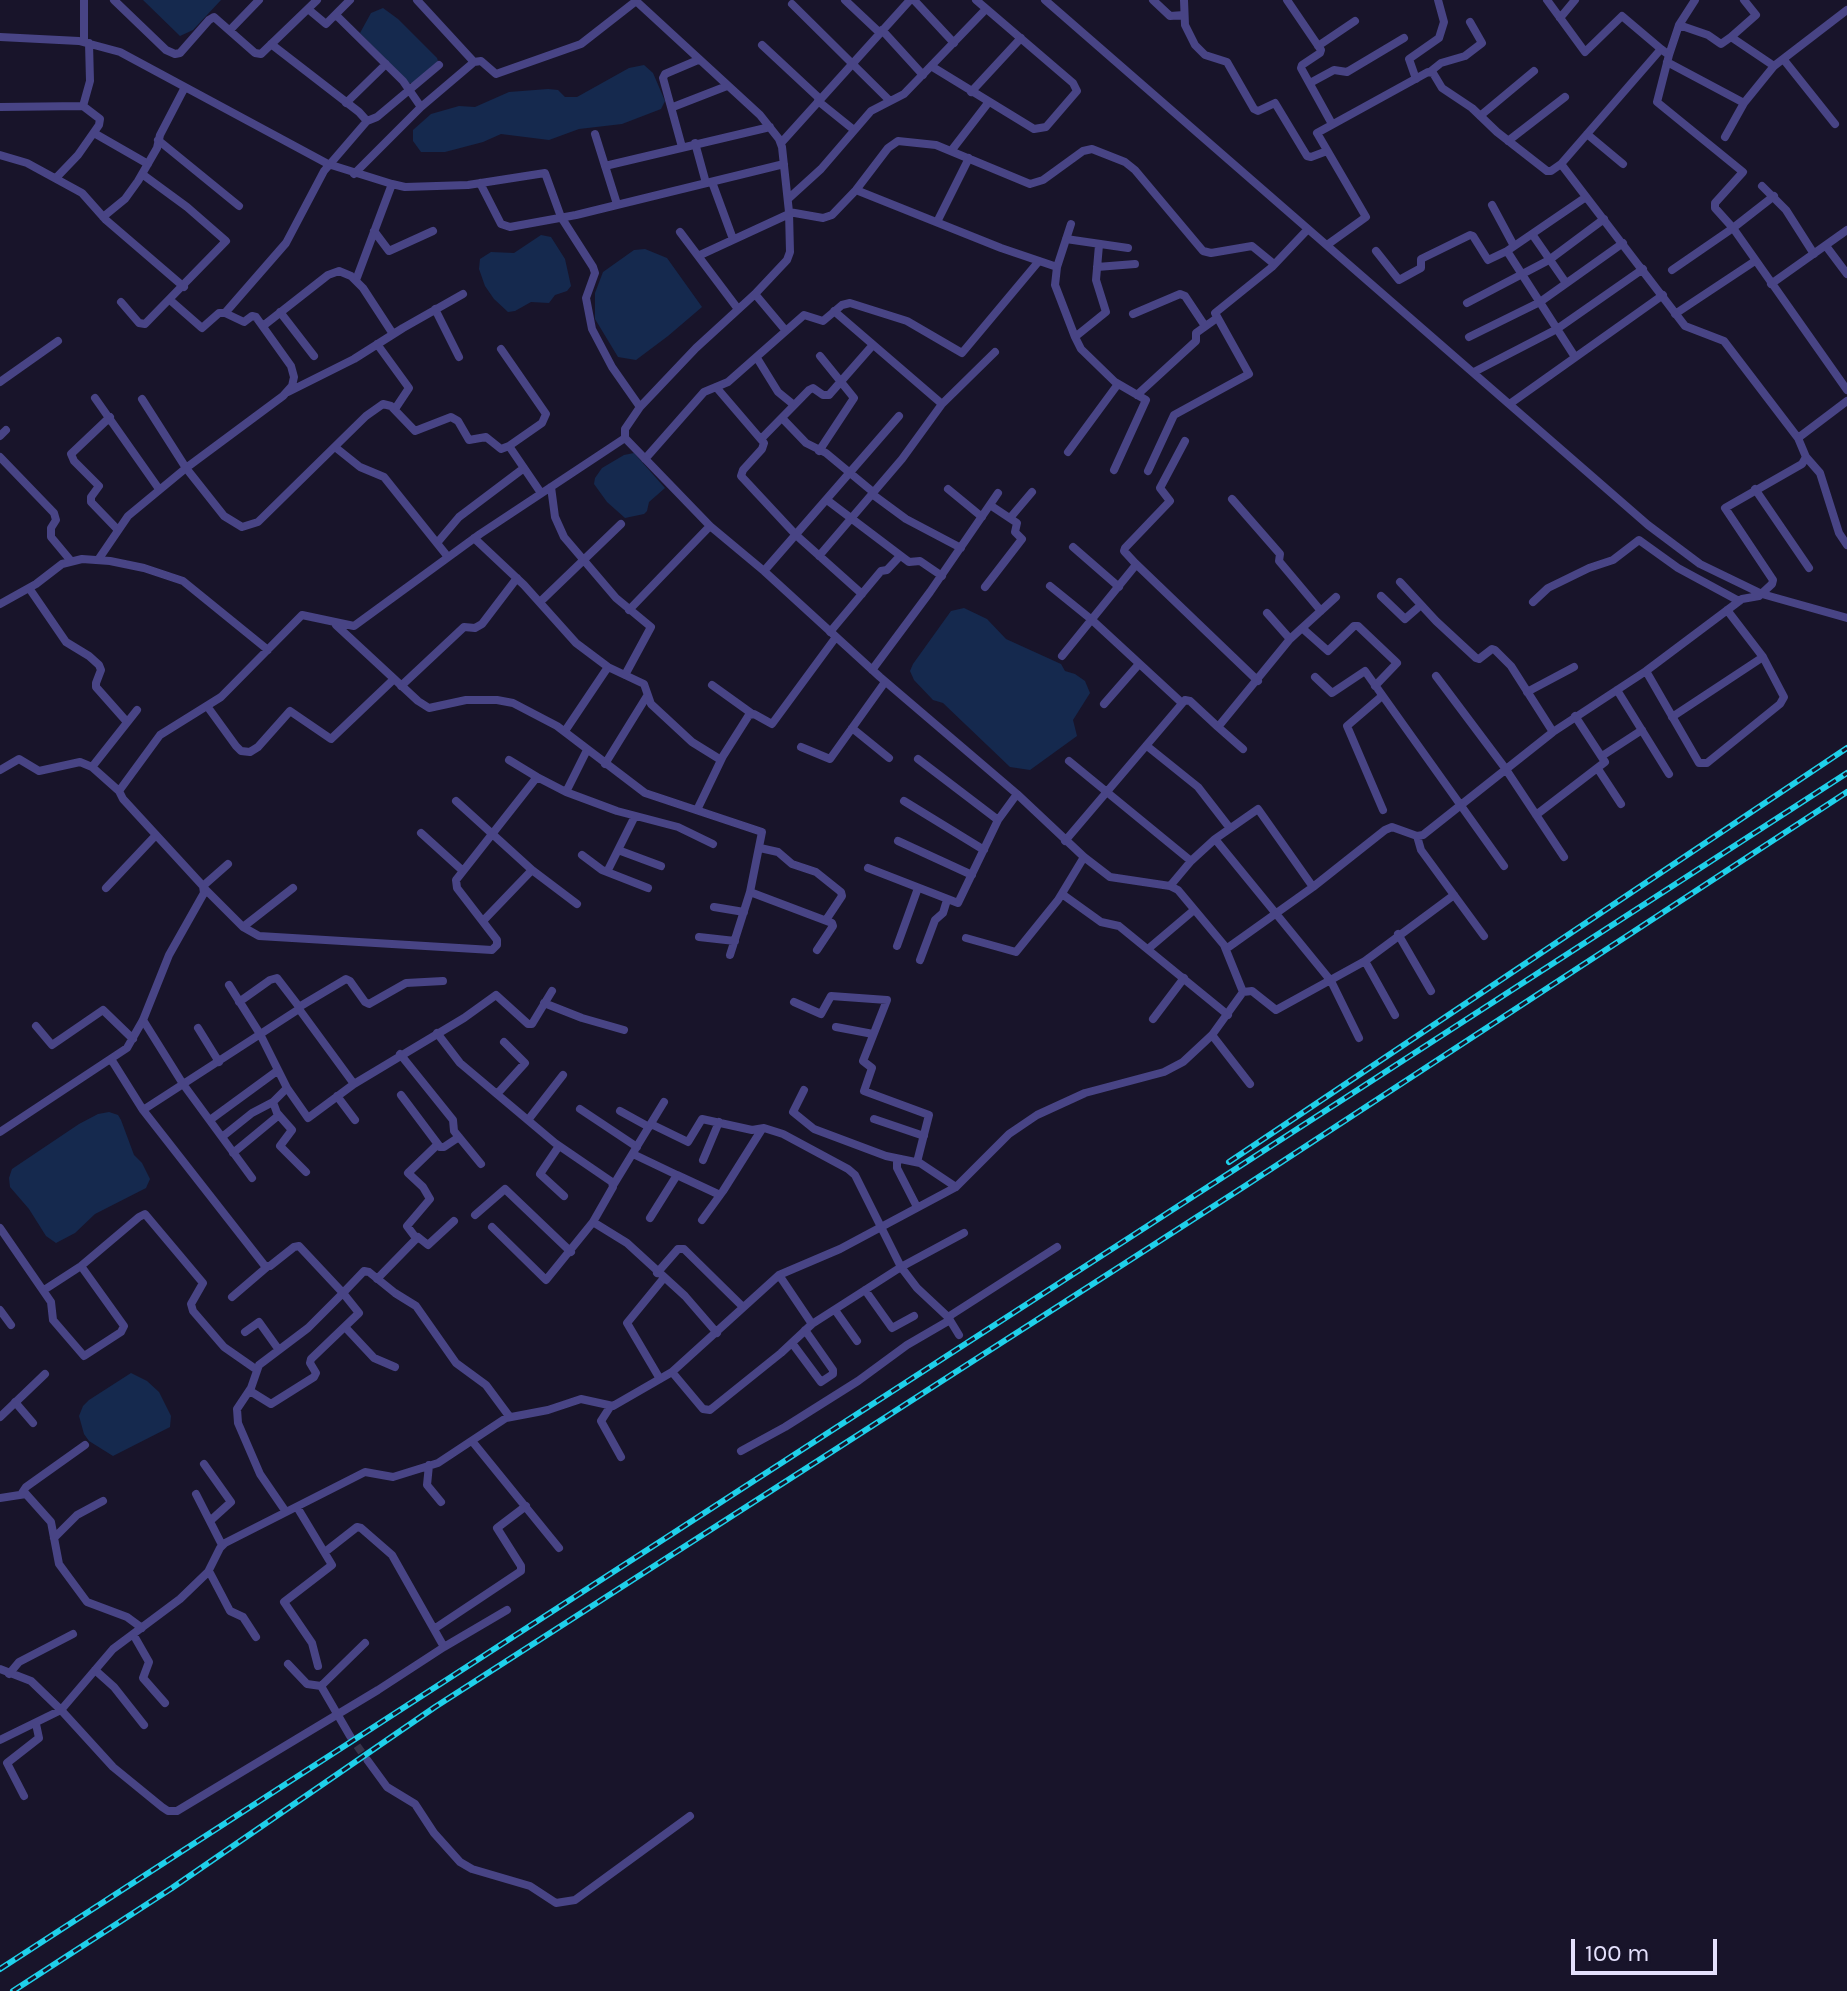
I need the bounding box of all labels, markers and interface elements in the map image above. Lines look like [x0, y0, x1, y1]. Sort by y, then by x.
scale bar [1575, 1923, 1721, 1973]
text: 100 m [1585, 1939, 1650, 1967]

